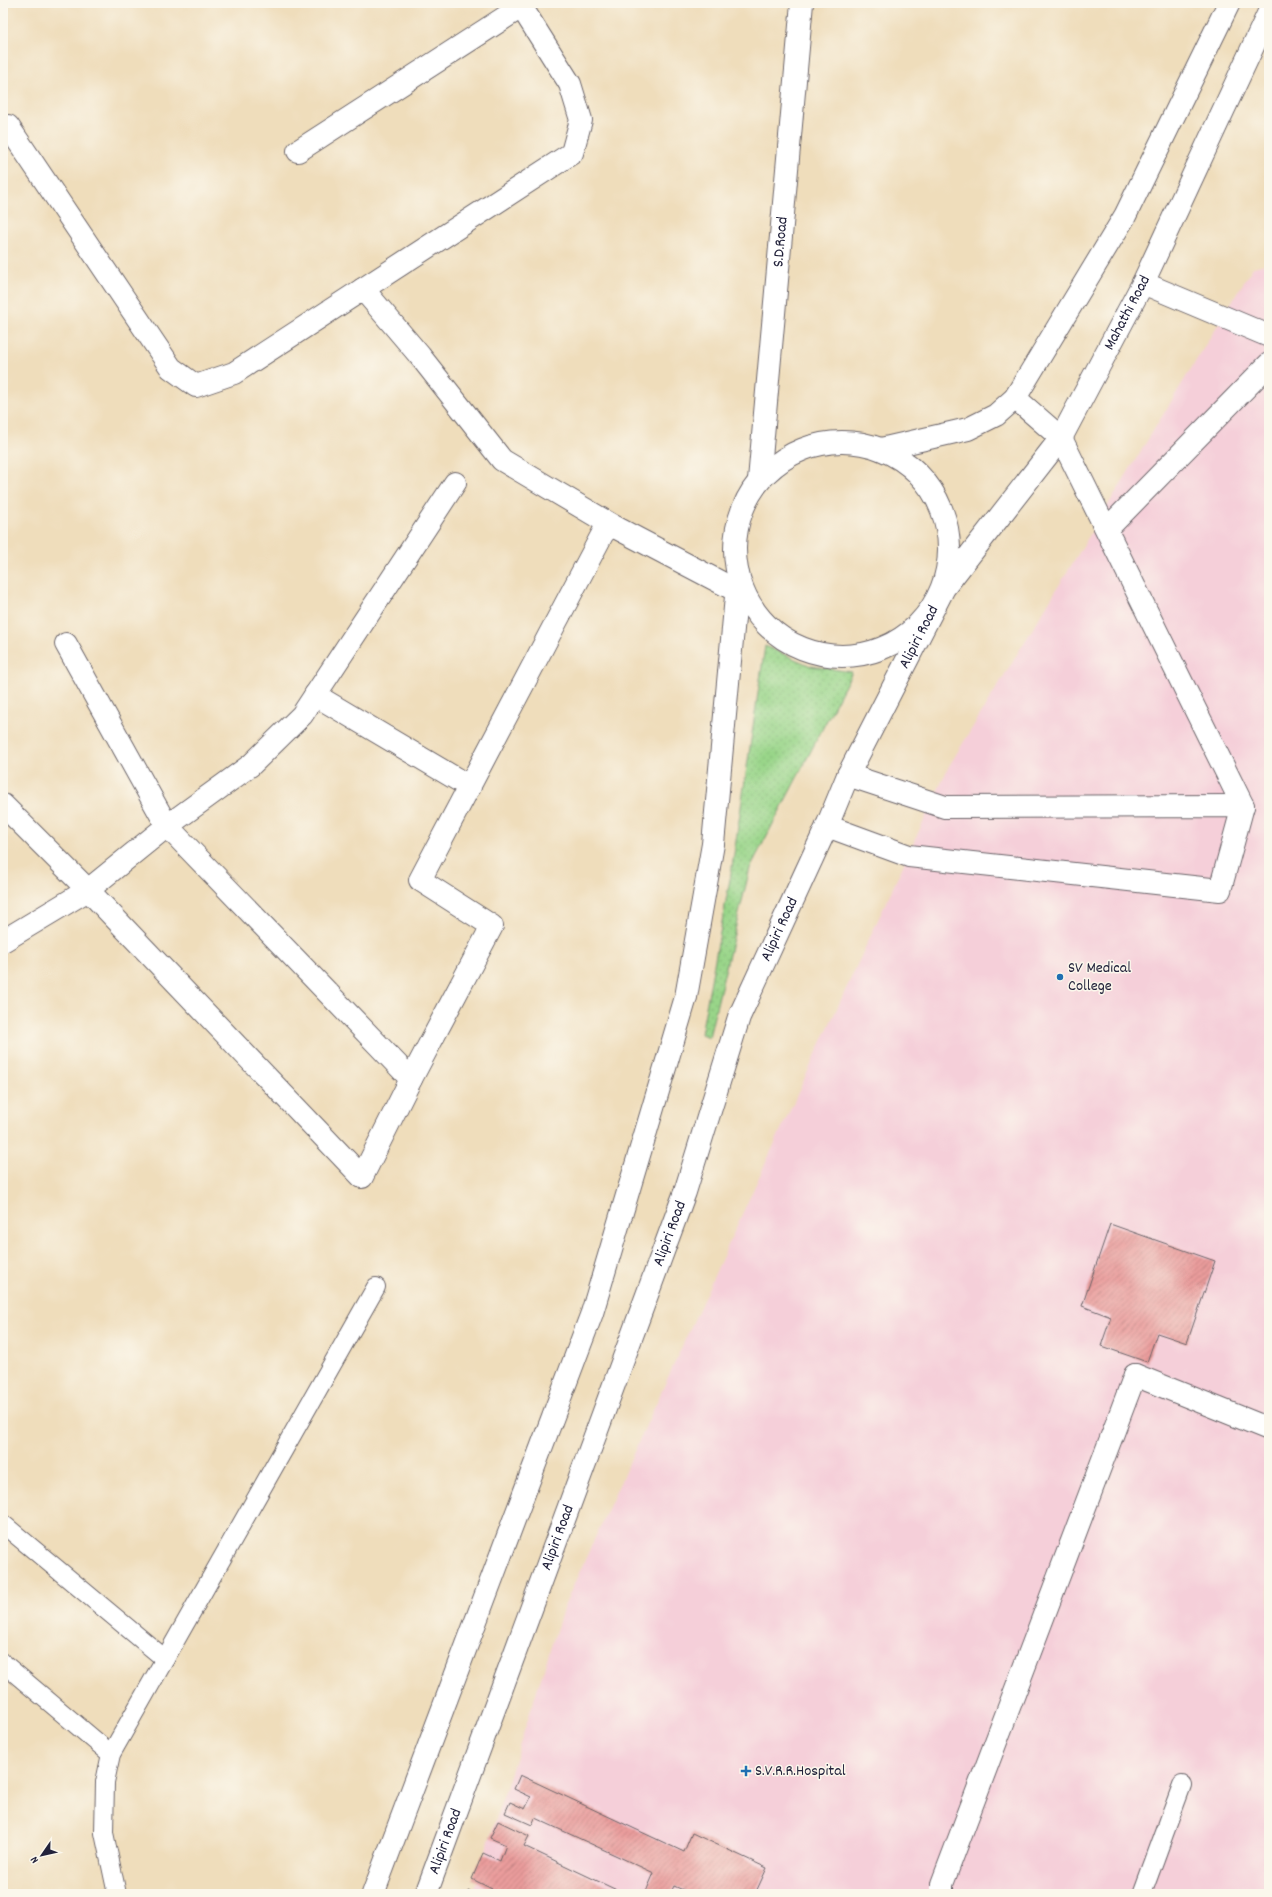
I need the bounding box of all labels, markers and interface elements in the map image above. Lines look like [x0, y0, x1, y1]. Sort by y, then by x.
street label: S.D.Road [767, 216, 794, 268]
street label: Mahathi Road [1098, 272, 1156, 354]
street label: Alipiri Road [893, 601, 945, 673]
street label: Alipiri Road [755, 893, 804, 965]
place label: SV Medical College [1068, 957, 1131, 998]
marker: SV Medical College [1055, 972, 1065, 982]
street label: Alipiri Road [647, 1197, 692, 1270]
street label: Alipiri Road [535, 1501, 580, 1574]
place label: S.V.R.R.Hospital [755, 1760, 846, 1783]
marker: S.V.R.R.Hospital [740, 1765, 752, 1777]
street label: Alipiri Road [423, 1805, 468, 1877]
north arrow [22, 1835, 62, 1875]
text: N [27, 1852, 44, 1866]

